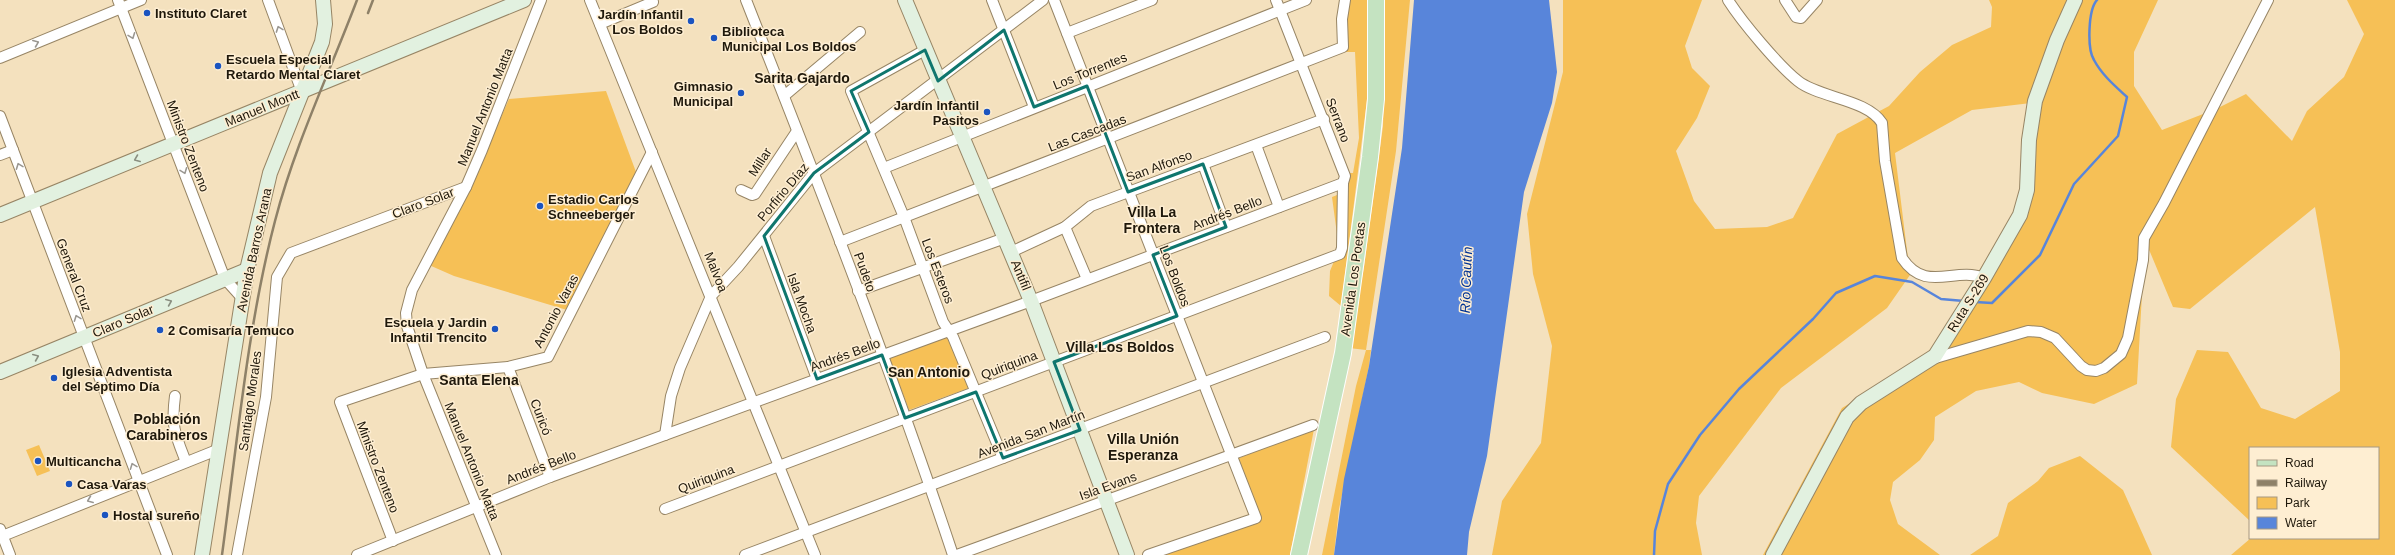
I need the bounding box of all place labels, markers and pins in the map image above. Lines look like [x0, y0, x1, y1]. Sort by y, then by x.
place label: Instituto Claret [155, 6, 247, 21]
place label: Jardín Infantil Los Boldos [598, 7, 683, 37]
marker: Instituto Claret [142, 8, 152, 18]
marker: Jardín Infantil Los Boldos [686, 16, 696, 26]
place label: Biblioteca Municipal Los Boldos [722, 24, 856, 54]
marker: Biblioteca Municipal Los Boldos [709, 33, 719, 43]
place label: Escuela Especial Retardo Mental Claret [226, 52, 361, 82]
marker: Escuela Especial Retardo Mental Claret [213, 61, 223, 71]
place label: Gimnasio Municipal [673, 79, 733, 109]
marker: Gimnasio Municipal [736, 88, 746, 98]
place label: Jardín Infantil Pasitos [894, 98, 979, 128]
marker: Jardín Infantil Pasitos [982, 107, 992, 117]
place label: Estadio Carlos Schneeberger [548, 192, 639, 222]
marker: Estadio Carlos Schneeberger [535, 201, 545, 211]
place label: Escuela y Jardin Infantil Trencito [384, 315, 487, 345]
place label: 2 Comisaría Temuco [168, 323, 294, 338]
marker: Escuela y Jardin Infantil Trencito [490, 324, 500, 334]
marker: 2 Comisaría Temuco [155, 325, 165, 335]
place label: Iglesia Adventista del Séptimo Día [62, 364, 173, 394]
marker: Iglesia Adventista del Séptimo Día [49, 373, 59, 383]
place label: Multicancha [46, 454, 122, 469]
marker: Multicancha [33, 456, 43, 466]
place label: Casa Varas [77, 477, 146, 492]
marker: Casa Varas [64, 479, 74, 489]
place label: Hostal sureño [113, 508, 200, 523]
marker: Hostal sureño [100, 510, 110, 520]

